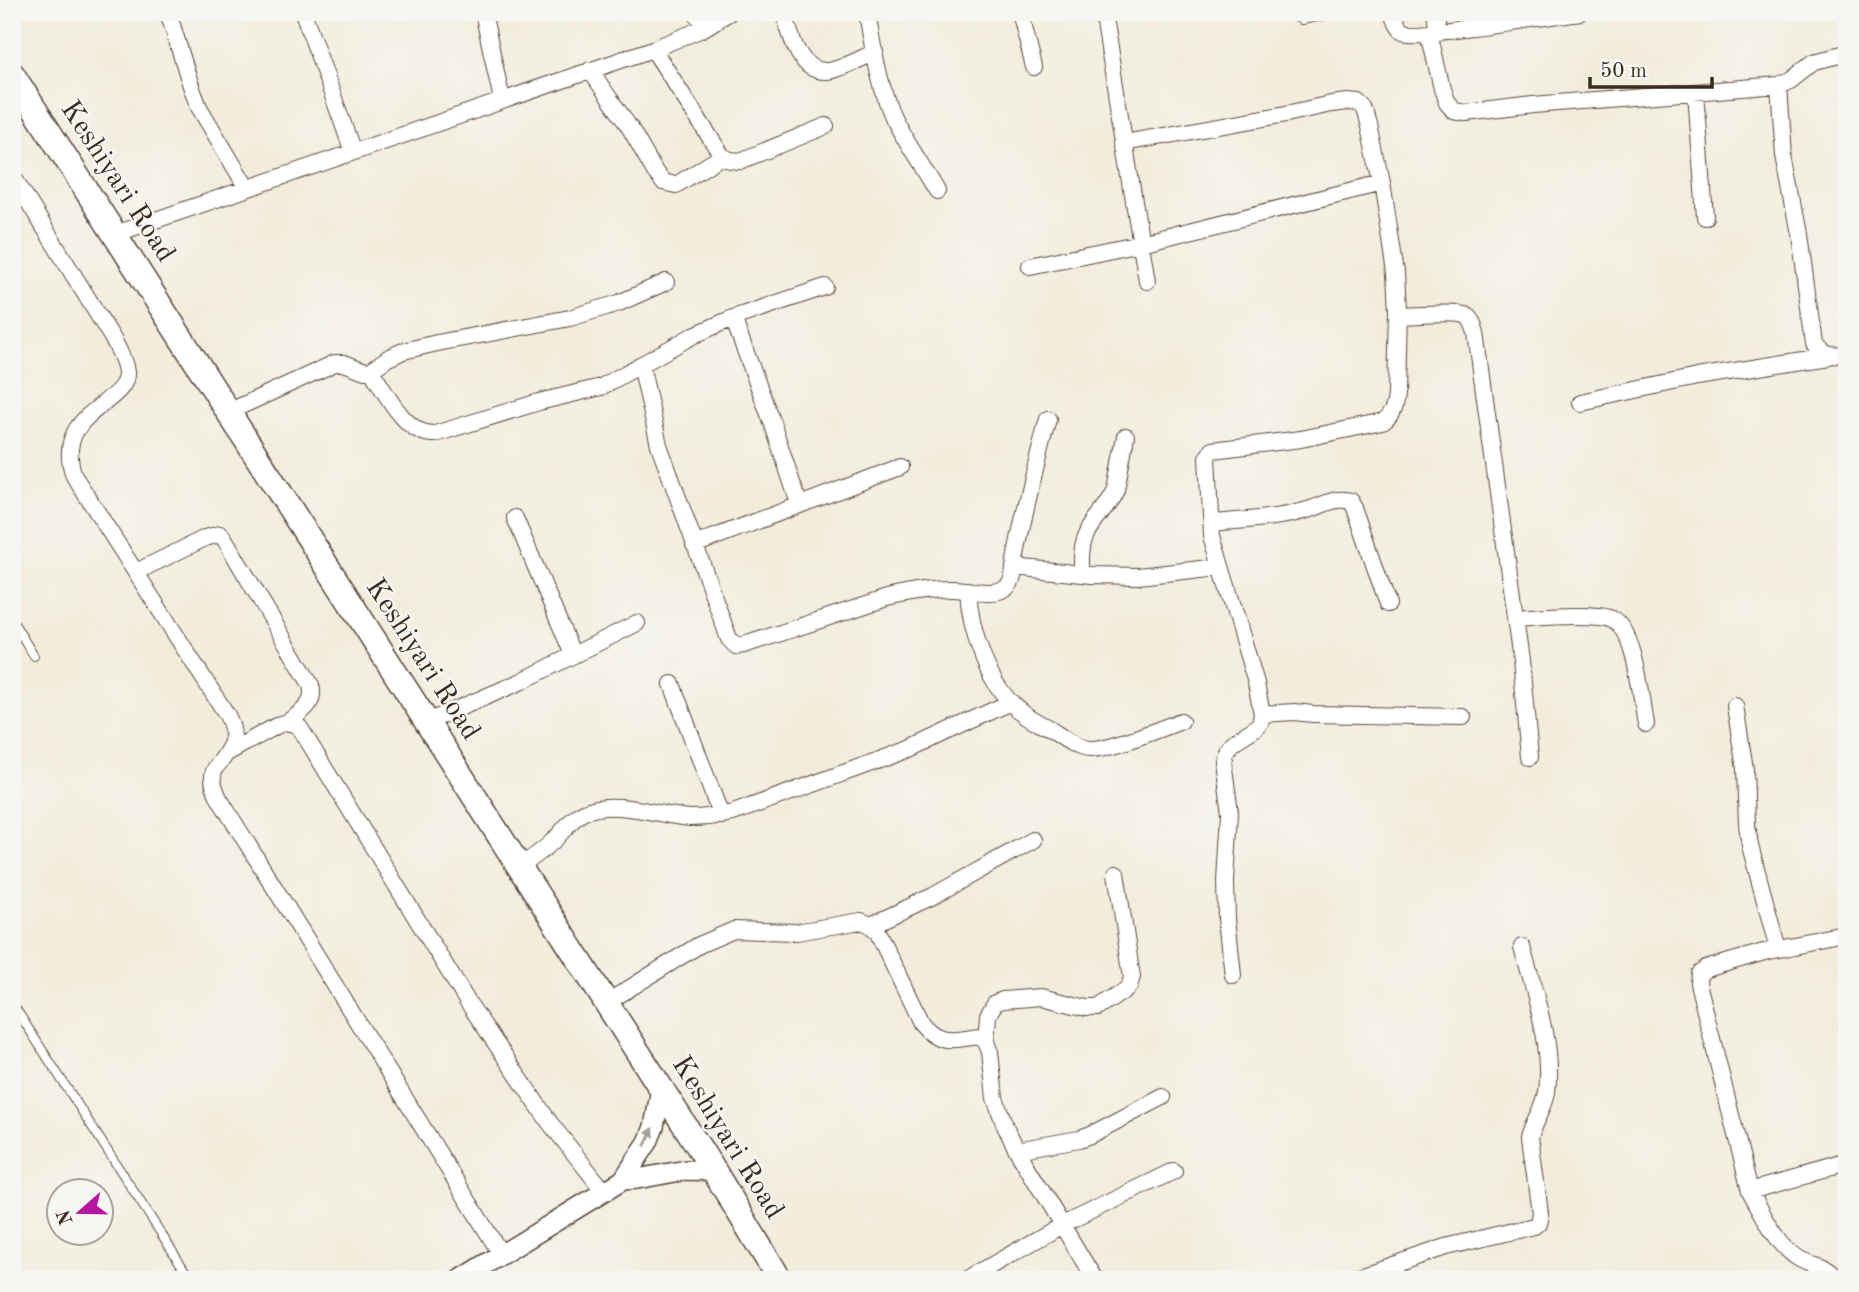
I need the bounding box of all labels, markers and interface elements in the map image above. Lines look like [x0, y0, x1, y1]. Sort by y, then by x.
scale bar [1590, 46, 1712, 90]
text: 50 m [1600, 61, 1647, 82]
street label: Keshiyari Road [55, 96, 179, 268]
street label: Keshiyari Road [360, 574, 484, 746]
street label: Keshiyari Road [666, 1052, 788, 1224]
one-way arrow [643, 1127, 655, 1147]
north arrow [46, 1176, 116, 1246]
text: N [55, 1206, 78, 1227]

